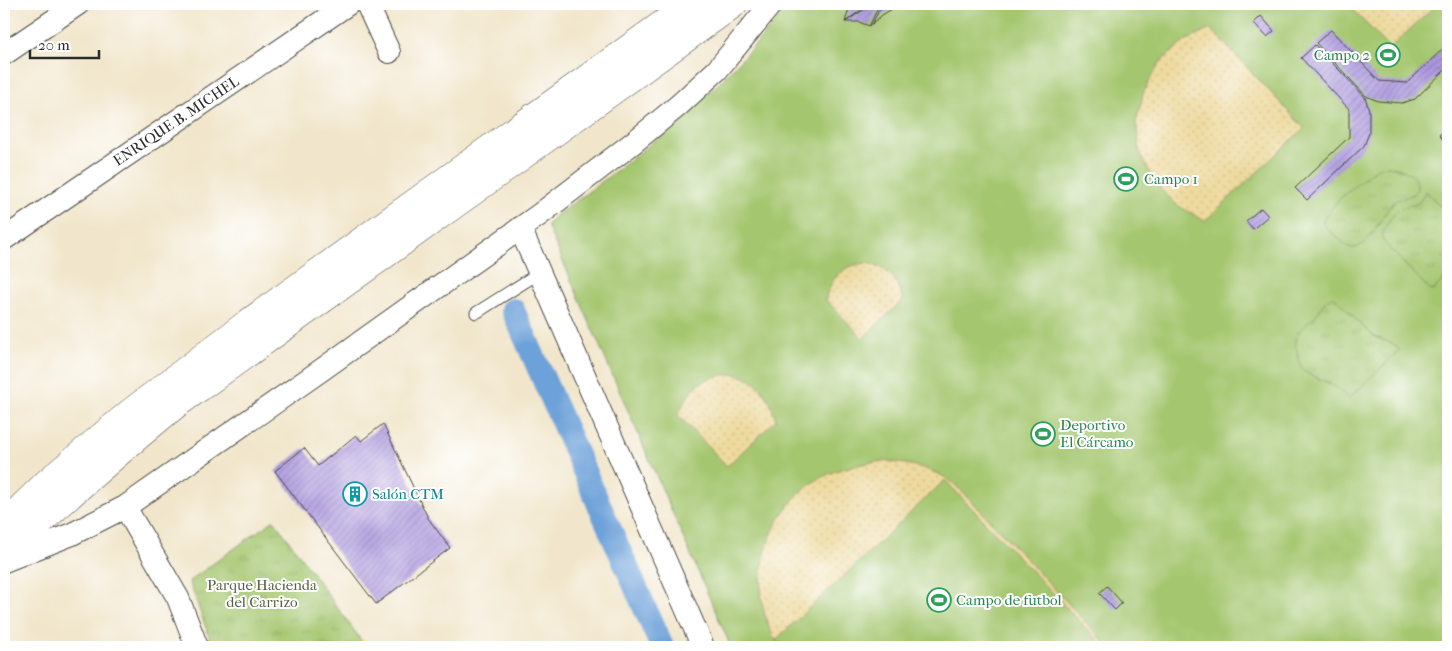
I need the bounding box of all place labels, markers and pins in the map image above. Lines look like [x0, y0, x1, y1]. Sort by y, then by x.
sports icon: Campo 2 [1375, 42, 1401, 68]
place label: Campo 2 [1314, 46, 1370, 64]
sports icon: Campo 1 [1113, 166, 1139, 192]
place label: Campo 1 [1144, 170, 1198, 188]
place label: Deportivo El Cárcamo [1060, 416, 1134, 451]
sports icon: Deportivo El Cárcamo [1030, 421, 1056, 447]
building icon: Salón CTM [342, 481, 368, 507]
place label: Salón CTM [372, 485, 444, 503]
sports icon: Campo de futbol [926, 587, 952, 613]
place label: Campo de futbol [956, 591, 1062, 609]

